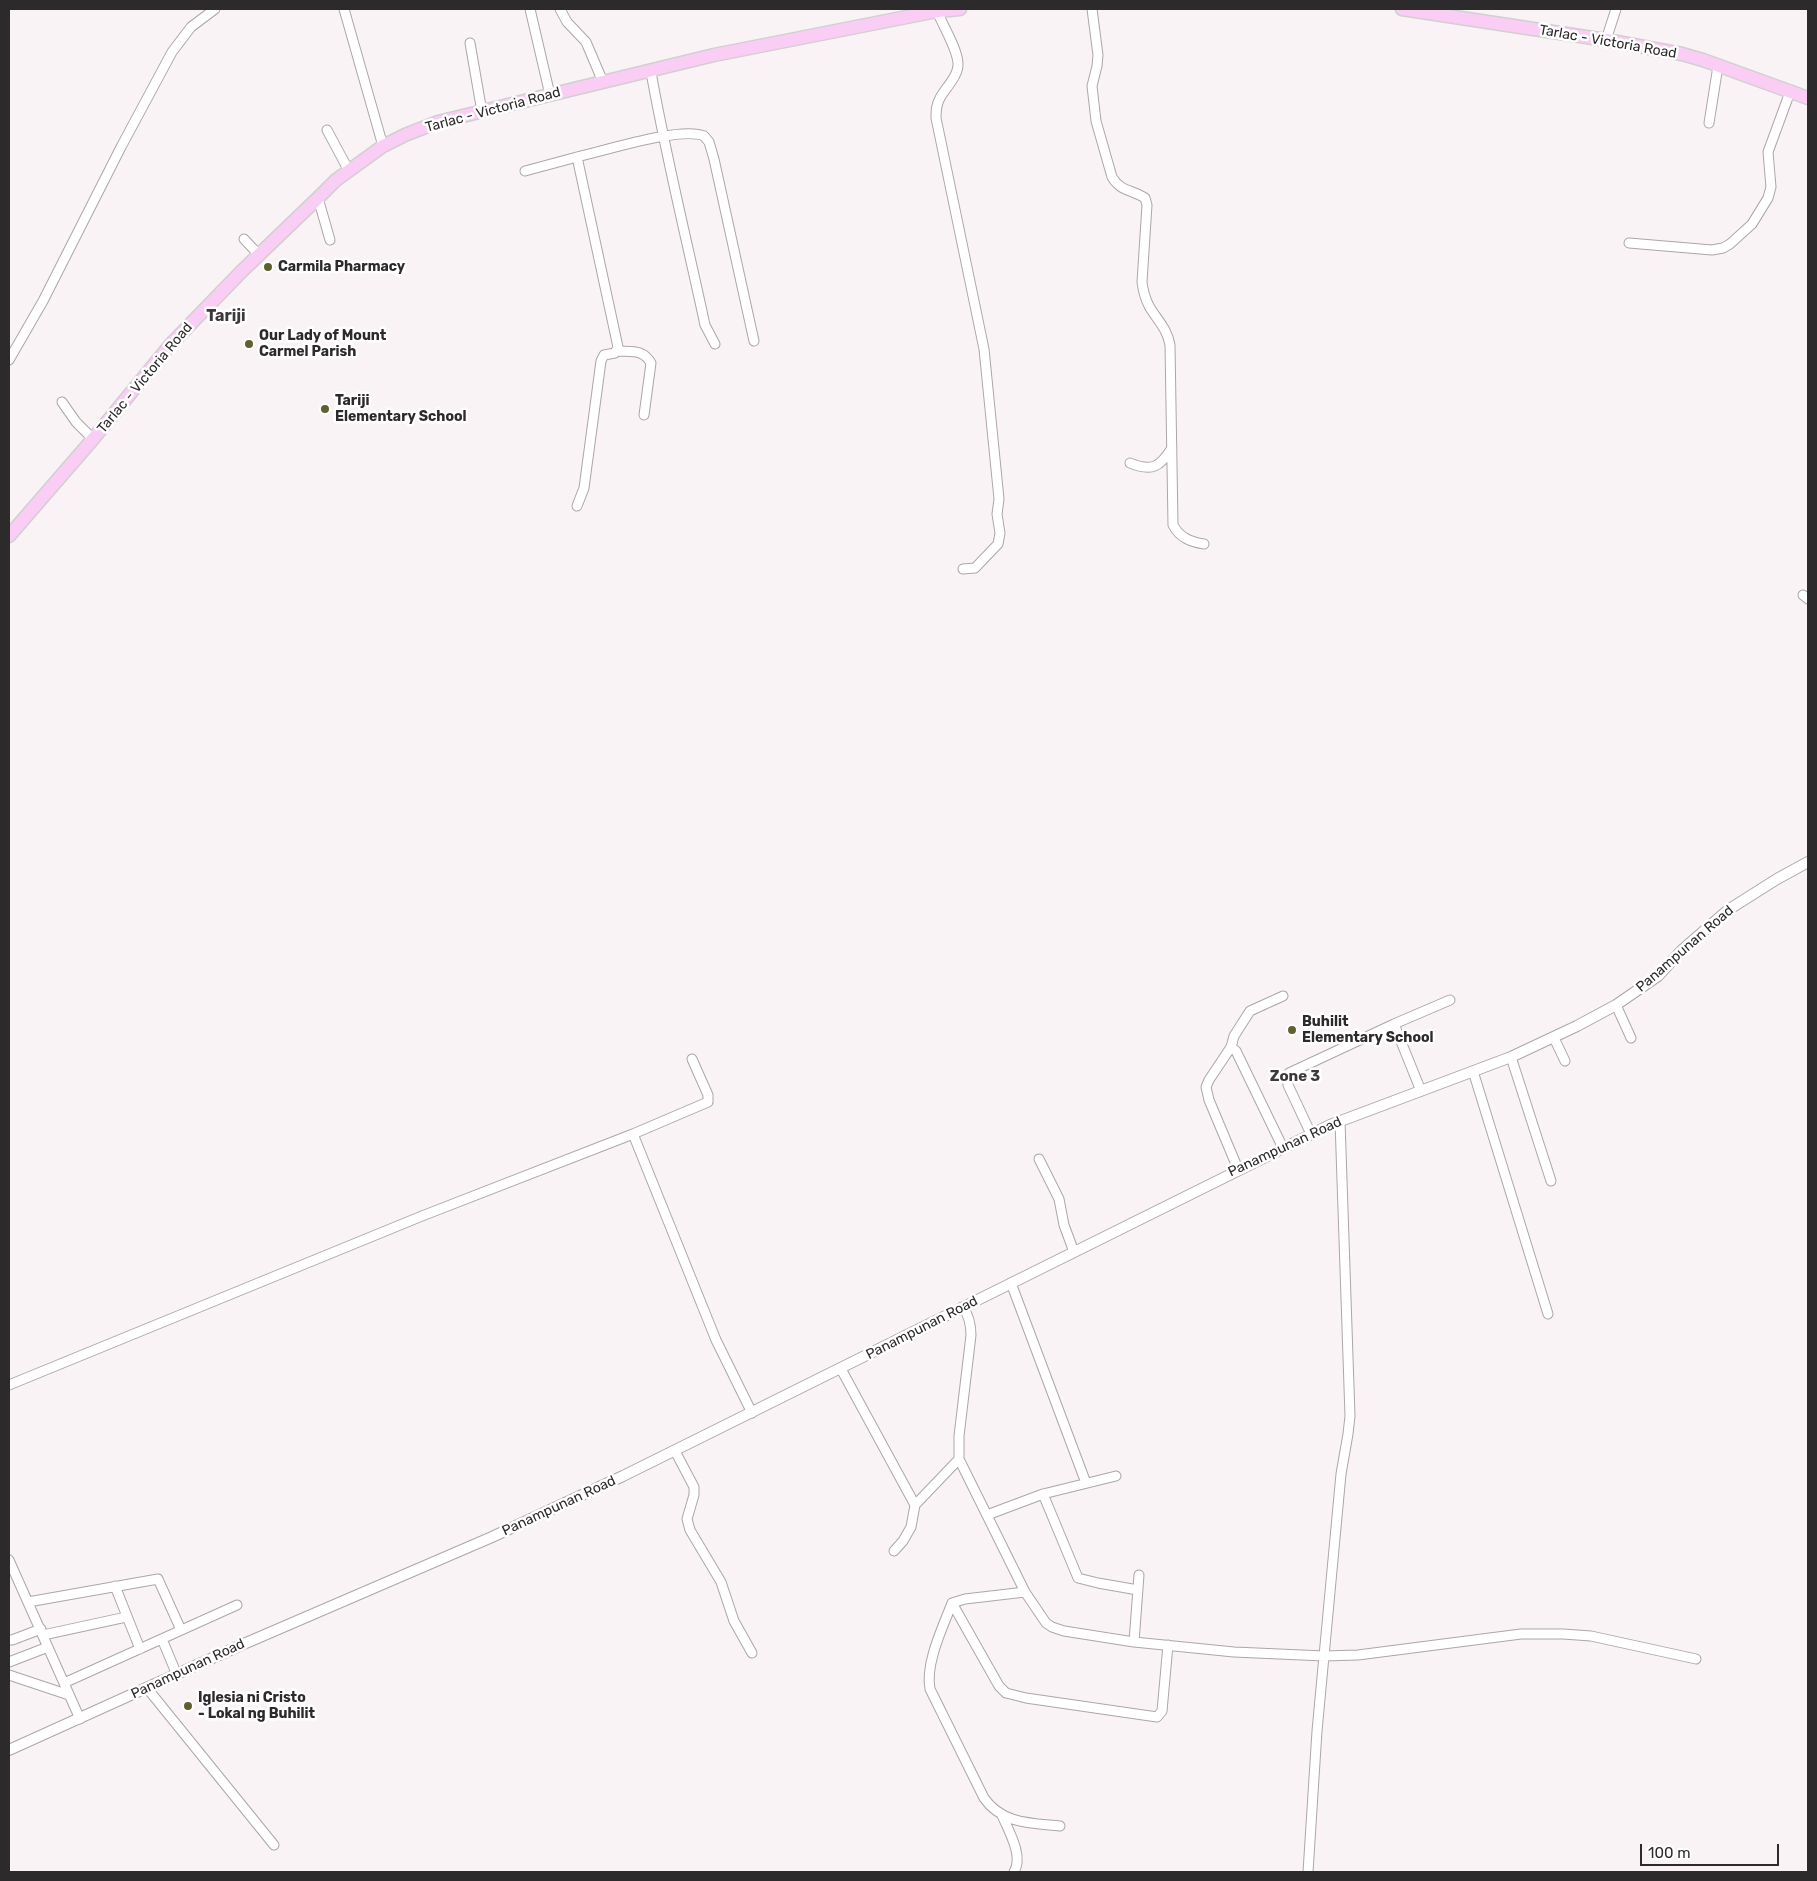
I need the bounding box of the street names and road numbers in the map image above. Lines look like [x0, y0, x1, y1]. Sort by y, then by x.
street label: Tarlac - Victoria Road [1538, 22, 1678, 62]
street label: Tarlac - Victoria Road [424, 84, 562, 136]
street label: Tarlac - Victoria Road [94, 319, 196, 437]
street label: Panampunan Road [1633, 902, 1737, 996]
street label: Panampunan Road [1226, 1113, 1344, 1181]
street label: Panampunan Road [863, 1293, 981, 1363]
street label: Panampunan Road [500, 1472, 618, 1540]
street label: Panampunan Road [129, 1635, 247, 1703]

